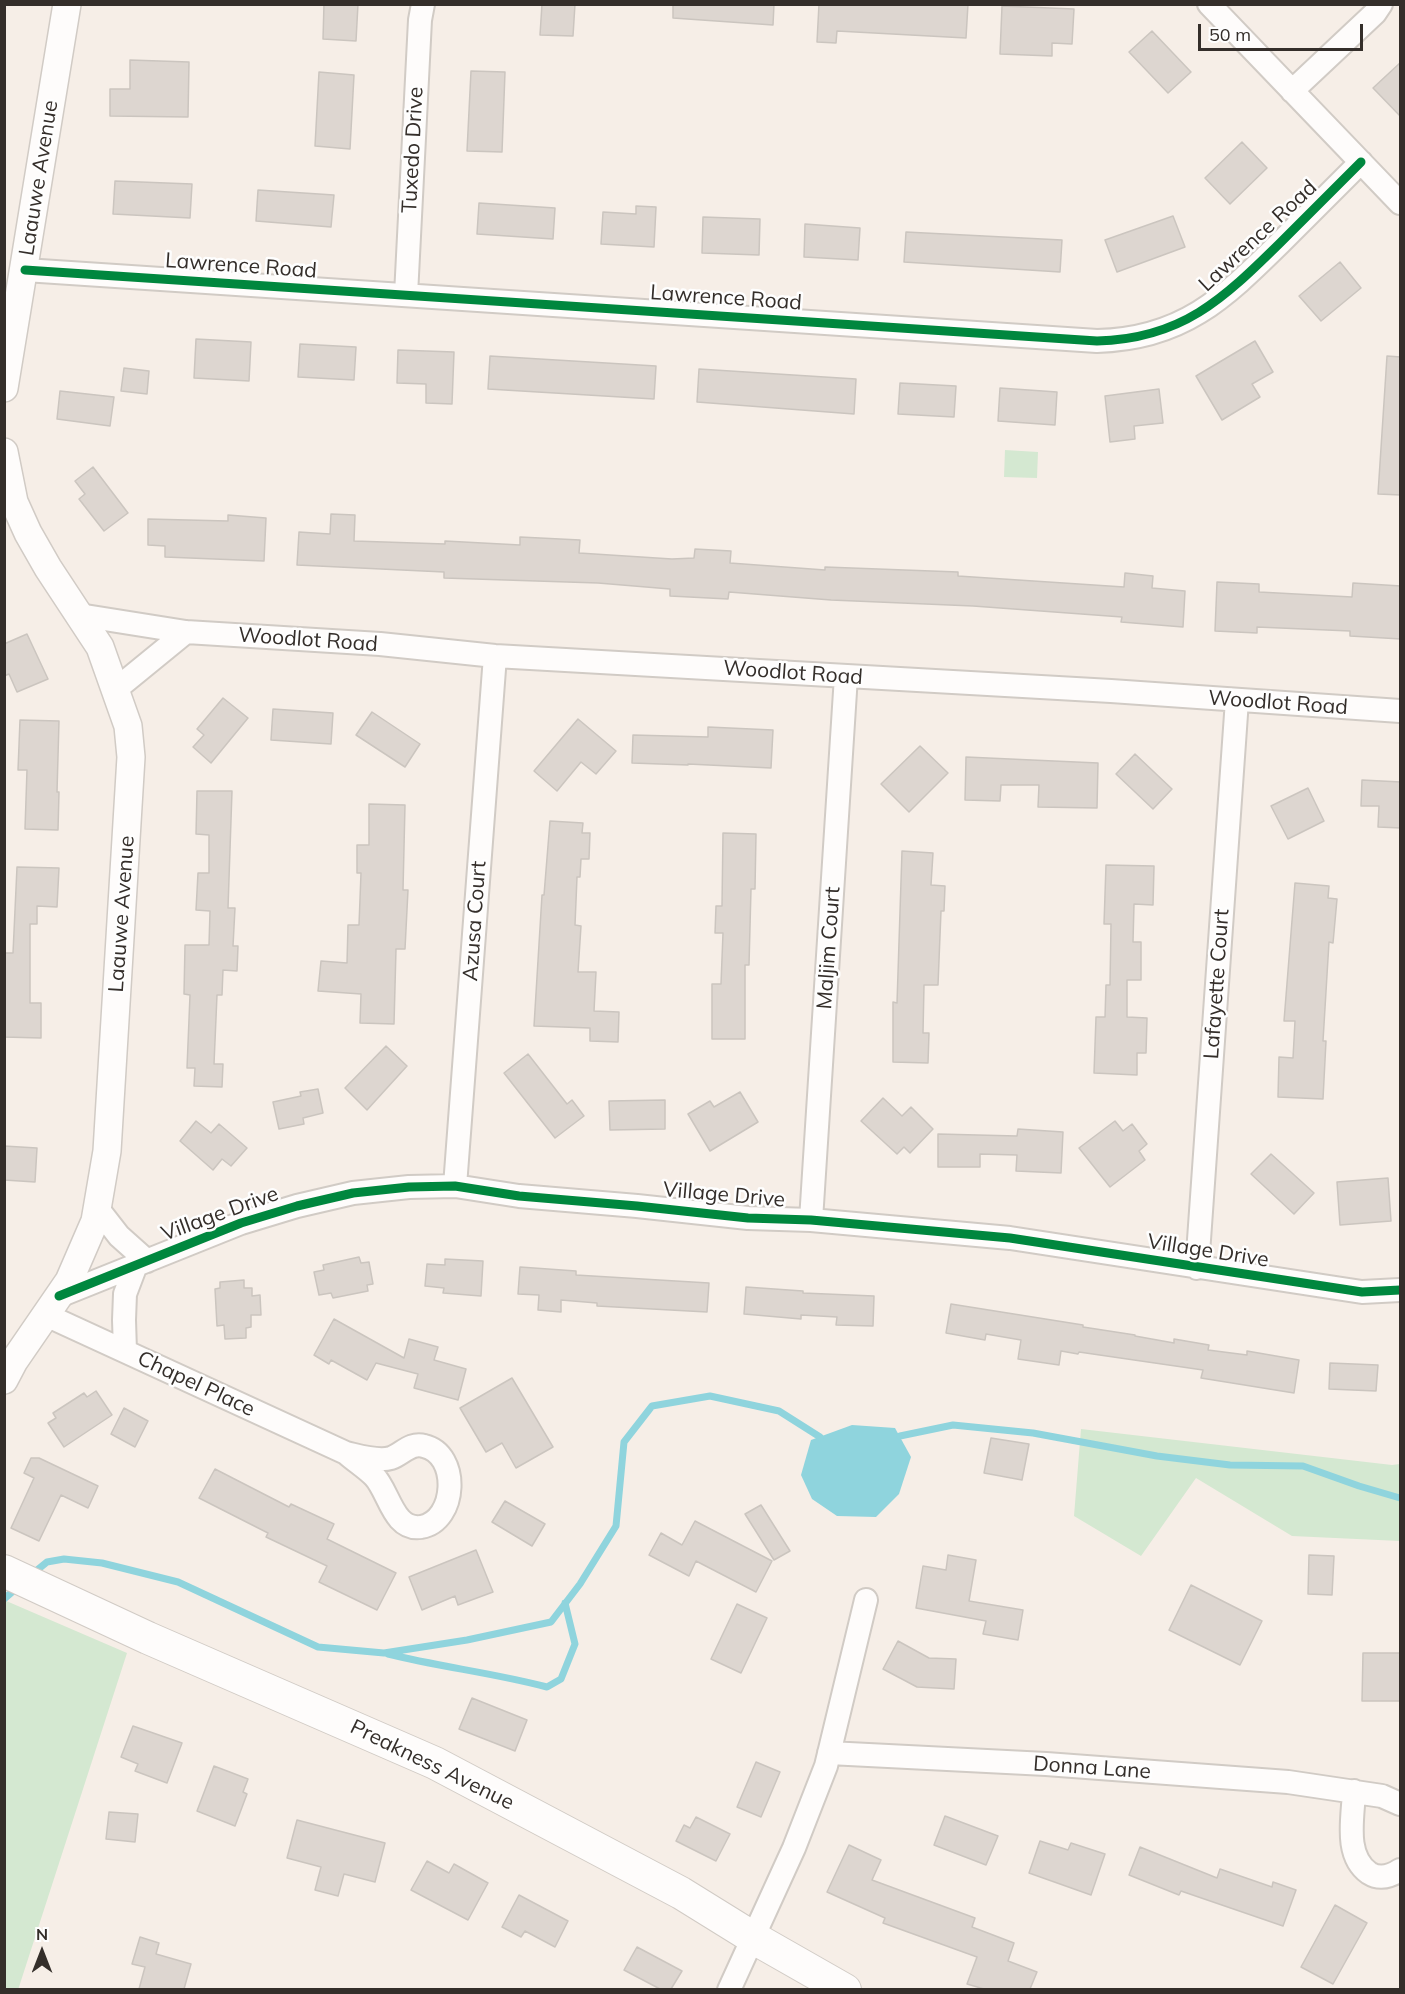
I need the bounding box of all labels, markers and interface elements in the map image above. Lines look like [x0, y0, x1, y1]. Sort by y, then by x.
scale bar [1201, 12, 1366, 50]
text: 50 m [1209, 23, 1251, 46]
street label: Tuxedo Drive [397, 86, 429, 214]
street label: Laauwe Avenue [14, 99, 64, 257]
street label: Lawrence Road [1194, 175, 1322, 297]
street label: Lawrence Road [164, 248, 318, 284]
street label: Lawrence Road [649, 280, 803, 316]
street label: Woodlot Road [237, 623, 379, 657]
street label: Woodlot Road [722, 656, 864, 690]
street label: Woodlot Road [1207, 686, 1349, 720]
street label: Laauwe Avenue [104, 835, 140, 993]
street label: Azusa Court [458, 860, 492, 982]
street label: Maljim Court [812, 886, 846, 1010]
street label: Lafayette Court [1199, 908, 1235, 1060]
street label: Village Drive [662, 1177, 786, 1213]
street label: Village Drive [158, 1181, 282, 1247]
street label: Village Drive [1146, 1229, 1270, 1273]
street label: Chapel Place [133, 1346, 259, 1422]
street label: Preakness Avenue [346, 1714, 518, 1816]
street label: Donna Lane [1032, 1751, 1152, 1785]
north arrow [12, 1922, 72, 1982]
text: N [36, 1924, 48, 1944]

